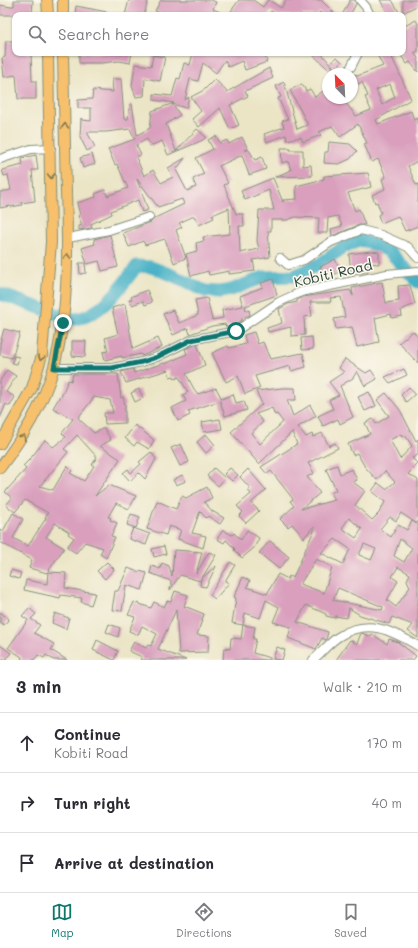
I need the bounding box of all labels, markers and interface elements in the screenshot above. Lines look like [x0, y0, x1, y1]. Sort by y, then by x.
search box [12, 12, 406, 56]
icon: search [26, 23, 48, 45]
text: Search here [58, 24, 149, 44]
north arrow [322, 68, 358, 104]
one-way arrow [61, 123, 69, 129]
one-way arrow [47, 173, 55, 179]
one-way arrow [63, 253, 71, 259]
street label: Kobiti Road [292, 255, 374, 291]
route end [54, 314, 72, 332]
route start [227, 322, 245, 340]
one-way arrow [37, 355, 46, 362]
one-way arrow [18, 434, 26, 441]
text: 3 min [16, 675, 61, 697]
text: Walk · 210 m [323, 678, 402, 695]
text: Continue [54, 724, 121, 744]
icon: ahead [16, 732, 38, 754]
text: 170 m [366, 734, 402, 751]
text: Kobiti Road [54, 744, 128, 761]
icon: right [16, 792, 38, 814]
text: Turn right [54, 793, 131, 813]
text: 40 m [372, 794, 402, 811]
icon: arrive [16, 852, 38, 874]
text: Arrive at destination [54, 853, 214, 873]
tab: Map [51, 901, 74, 940]
tab: Directions [176, 901, 232, 940]
tab: Saved [334, 901, 367, 940]

